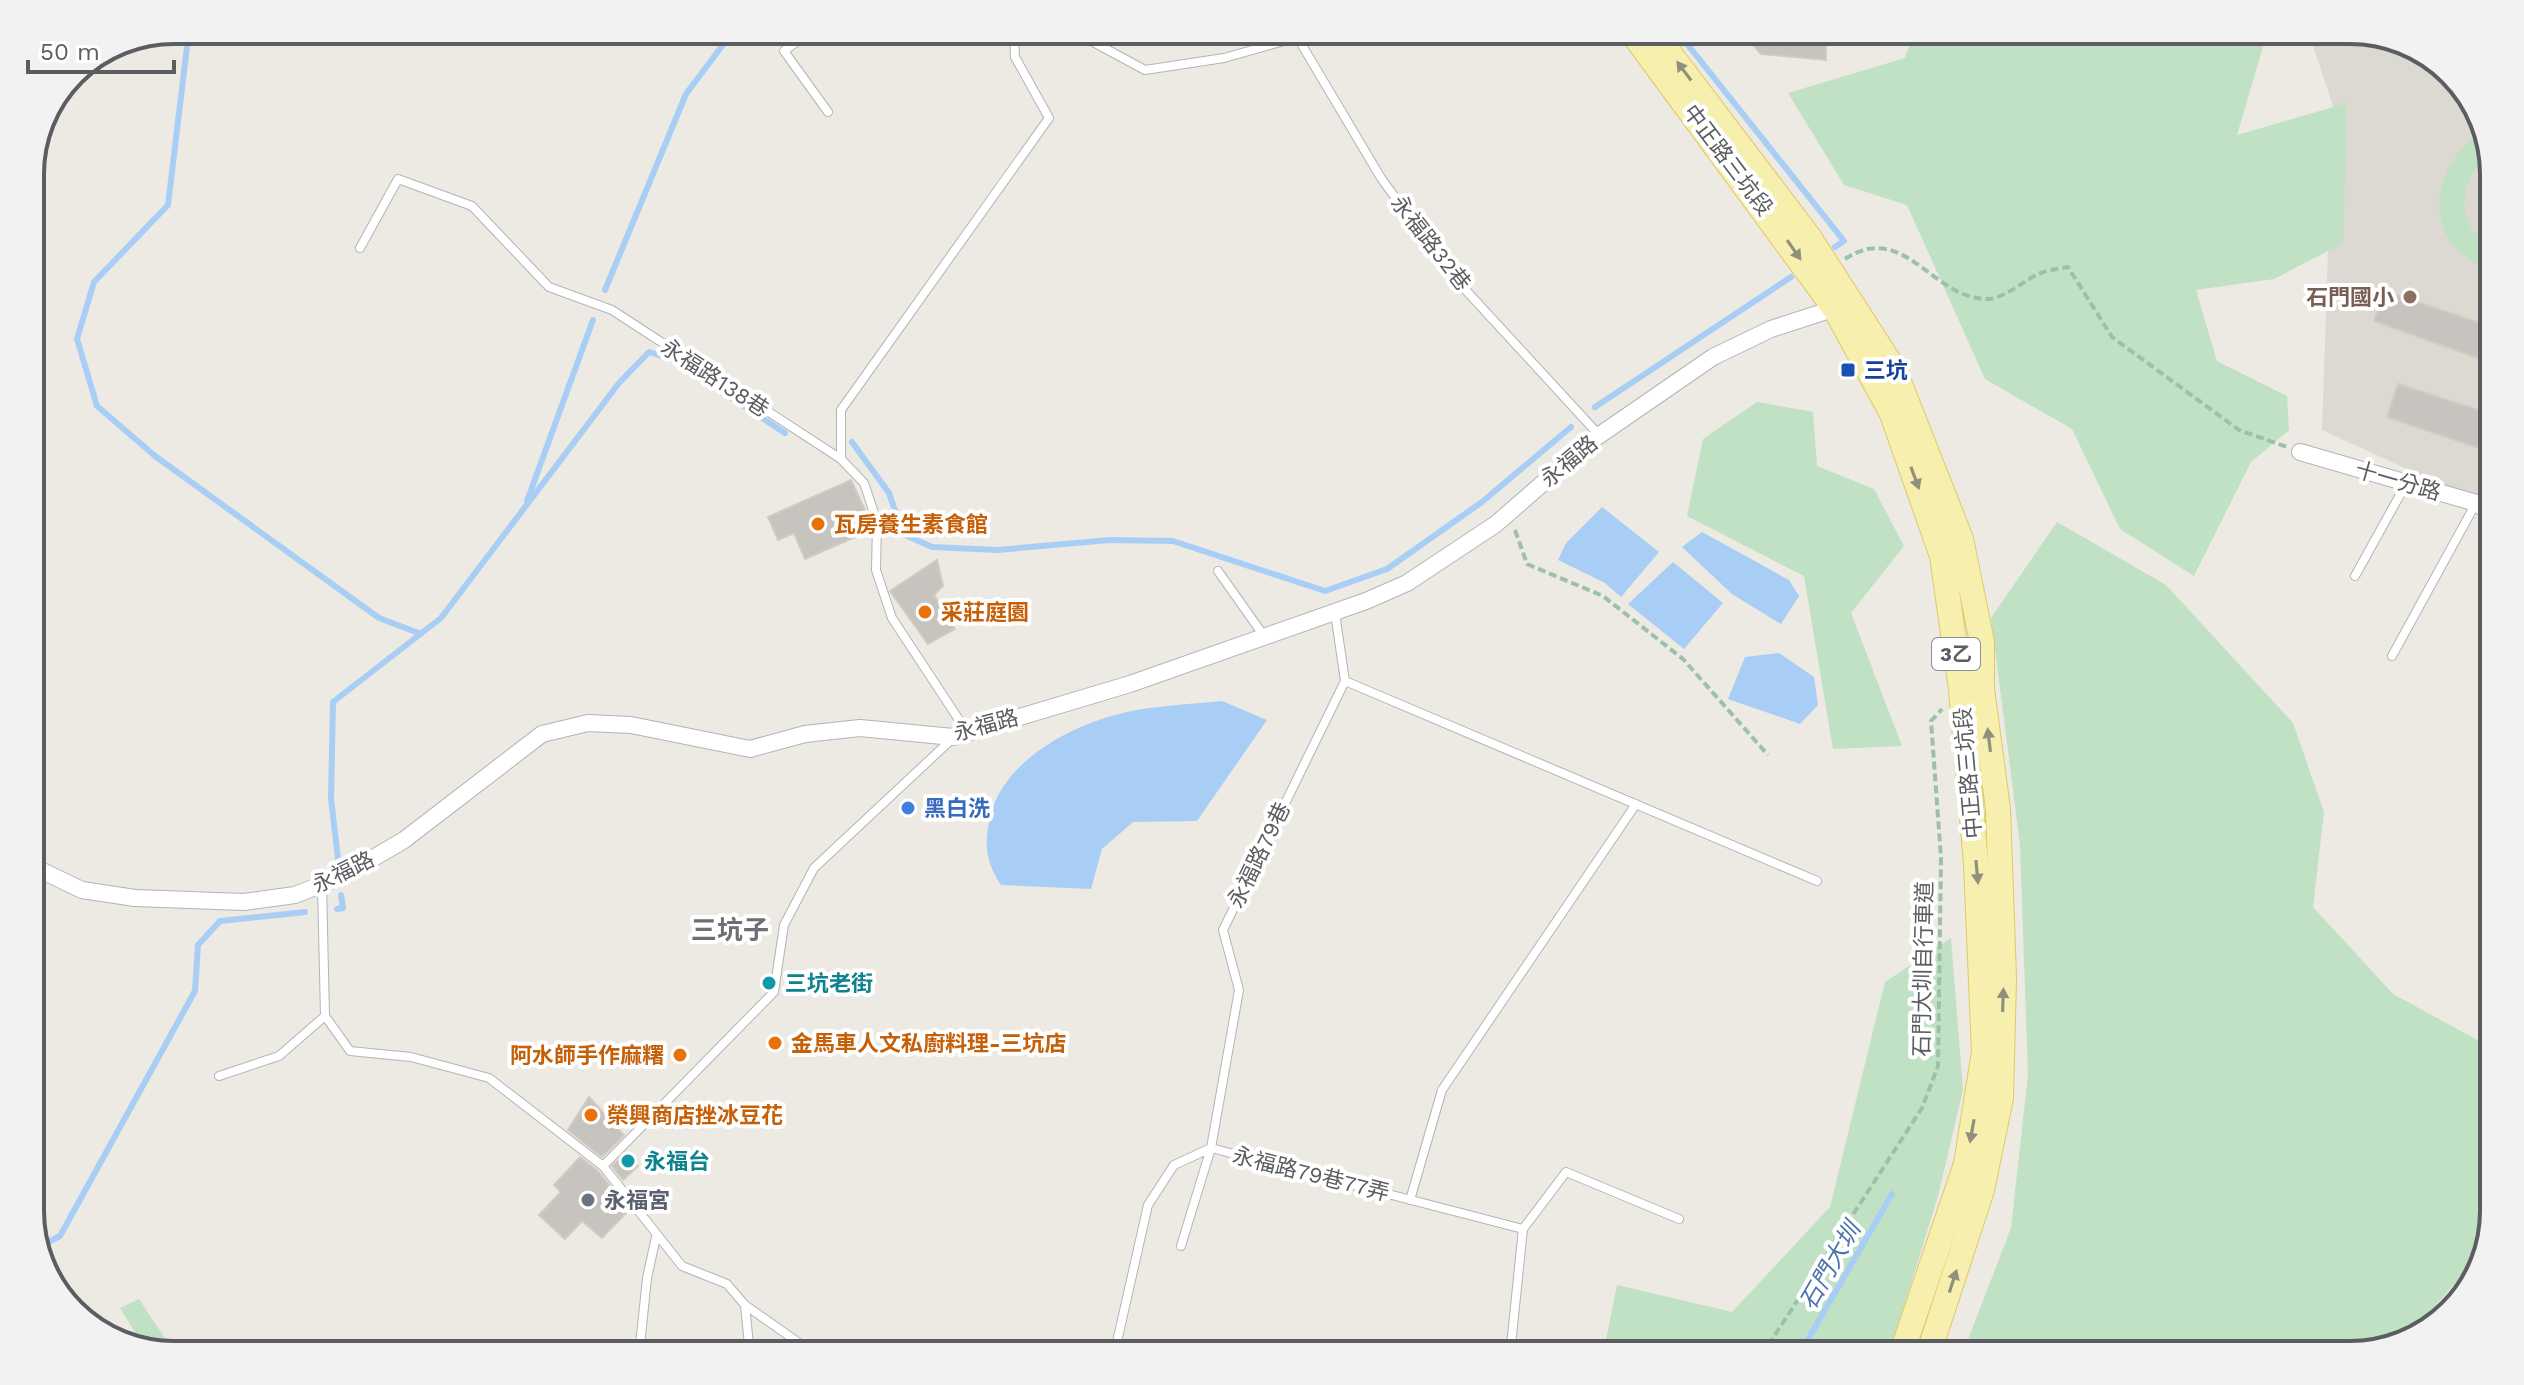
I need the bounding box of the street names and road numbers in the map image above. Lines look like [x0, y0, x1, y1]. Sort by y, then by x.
street label: 中正路三坑段 [1678, 100, 1778, 220]
street label: 永福路32巷 [1386, 191, 1476, 295]
street label: 永福路138巷 [657, 334, 773, 422]
street label: 永福路 [1536, 430, 1602, 492]
street label: 十一分路 [2352, 457, 2444, 505]
road number: 3乙 [1932, 638, 1980, 670]
street label: 永福路 [951, 704, 1021, 746]
street label: 中正路三坑段 [1950, 706, 1986, 840]
street label: 永福路79巷 [1223, 798, 1295, 912]
street label: 永福路 [308, 846, 378, 898]
street label: 石門大圳自行車道 [1909, 881, 1937, 1057]
street label: 永福路79巷77弄 [1230, 1142, 1392, 1206]

